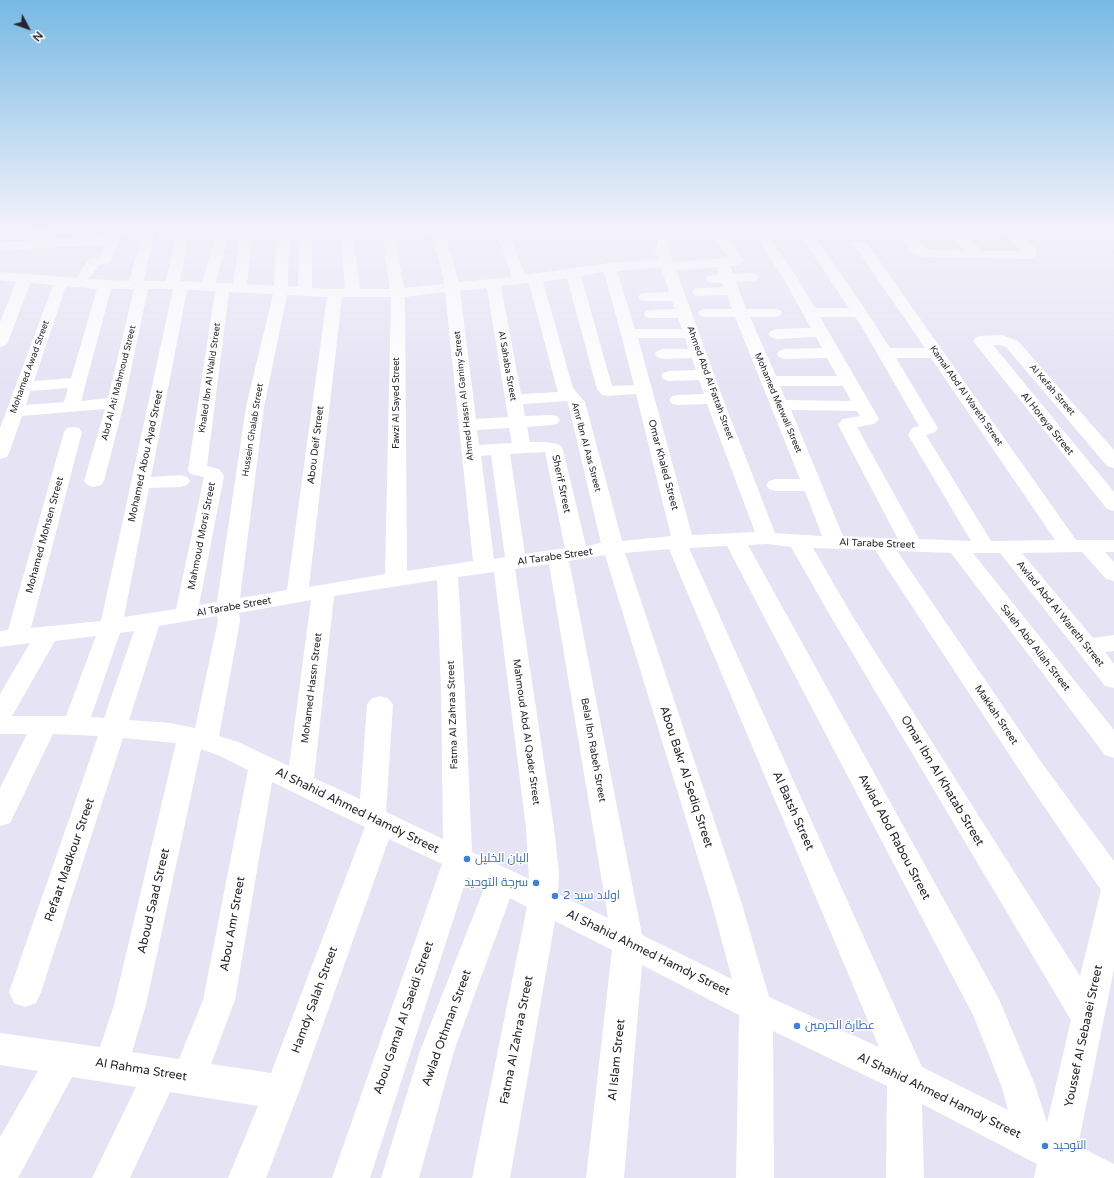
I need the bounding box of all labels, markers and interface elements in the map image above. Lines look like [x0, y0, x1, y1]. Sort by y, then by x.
north arrow [8, 8, 48, 48]
text: N [30, 29, 45, 44]
street label: Mohamed Awad Street [8, 319, 52, 415]
street label: Khaled Ibn Al Walid Street [197, 322, 223, 434]
street label: Abd Al Ati Mahmoud Street [99, 324, 139, 442]
street label: Ahmed Abd Al Fattah Street [684, 325, 736, 441]
street label: Ahmed Hassn Al Ganiny Street [452, 330, 476, 462]
street label: Al Sahaba Street [496, 330, 518, 402]
street label: Kamal Abd Al Wareth Street [927, 344, 1005, 448]
street label: Mohamed Metwali Street [752, 351, 804, 455]
street label: Fawzi Al Sayed Street [392, 357, 402, 449]
street label: Al Kefah Street [1027, 362, 1077, 418]
street label: Hussein Ghalab Street [240, 383, 266, 477]
street label: Mohamed Abou Ayad Street [126, 389, 166, 523]
street label: Al Horeya Street [1018, 390, 1076, 458]
street label: Amr Ibn Al Aas Street [569, 401, 603, 493]
street label: Abou Deif Street [305, 405, 327, 485]
street label: Omar Khaled Street [645, 418, 681, 512]
street label: Sherif Street [549, 454, 573, 514]
street label: Mohamed Mohsen Street [24, 475, 66, 595]
street label: Mahmoud Morsi Street [186, 481, 218, 591]
street label: Al Tarabe Street [839, 537, 915, 551]
street label: Al Tarabe Street [517, 546, 593, 568]
street label: Awlad Abd Al Wareth Street [1014, 559, 1106, 669]
street label: Al Tarabe Street [196, 594, 272, 620]
street label: Saleh Abd Allah Street [997, 602, 1073, 694]
street label: Mohamed Hassn Street [299, 632, 325, 744]
street label: Mahmoud Abd Al Qader Street [510, 658, 542, 806]
street label: Fatma Al Zahraa Street [445, 660, 461, 770]
street label: Makkah Street [972, 683, 1020, 747]
street label: Belal Ibn Rabeh Street [578, 697, 608, 803]
street label: Abou Bakr Al Sediq Street [656, 704, 716, 850]
street label: Omar Ibn Al Khatab Street [897, 713, 987, 849]
street label: Al Shahid Ahmed Hamdy Street [273, 765, 441, 857]
street label: Al Batsh Street [769, 769, 817, 853]
street label: Awlad Abd Rabou Street [855, 772, 933, 902]
street label: Refaat Madkour Street [42, 796, 98, 924]
street label: Aboud Saad Street [135, 847, 173, 955]
place label: البان الخليل [475, 852, 529, 866]
marker: البان الخليل [462, 854, 472, 864]
street label: Abou Amr Street [218, 875, 248, 973]
place label: سرجة التوحيد [464, 876, 528, 890]
marker: سرجة التوحيد [531, 878, 541, 888]
place label: اولاد سيد 2 [563, 889, 620, 903]
marker: اولاد سيد 2 [550, 891, 560, 901]
street label: Al Shahid Ahmed Hamdy Street [564, 907, 732, 999]
street label: Abou Gamal Al Saeidi Street [371, 940, 437, 1096]
street label: Hamdy Salah Street [289, 945, 341, 1055]
street label: Youssef Al Sebaaei Street [1062, 964, 1106, 1108]
street label: Awlad Othman Street [419, 968, 475, 1088]
street label: Fatma Al Zahraa Street [497, 975, 537, 1105]
street label: Al Islam Street [606, 1018, 628, 1102]
place label: عطارة الحرمين [805, 1019, 875, 1033]
marker: عطارة الحرمين [792, 1021, 802, 1031]
street label: Al Shahid Ahmed Hamdy Street [855, 1050, 1023, 1142]
street label: Al Rahma Street [94, 1056, 188, 1084]
place label: التوحيد [1053, 1139, 1087, 1153]
marker: التوحيد [1040, 1141, 1050, 1151]

